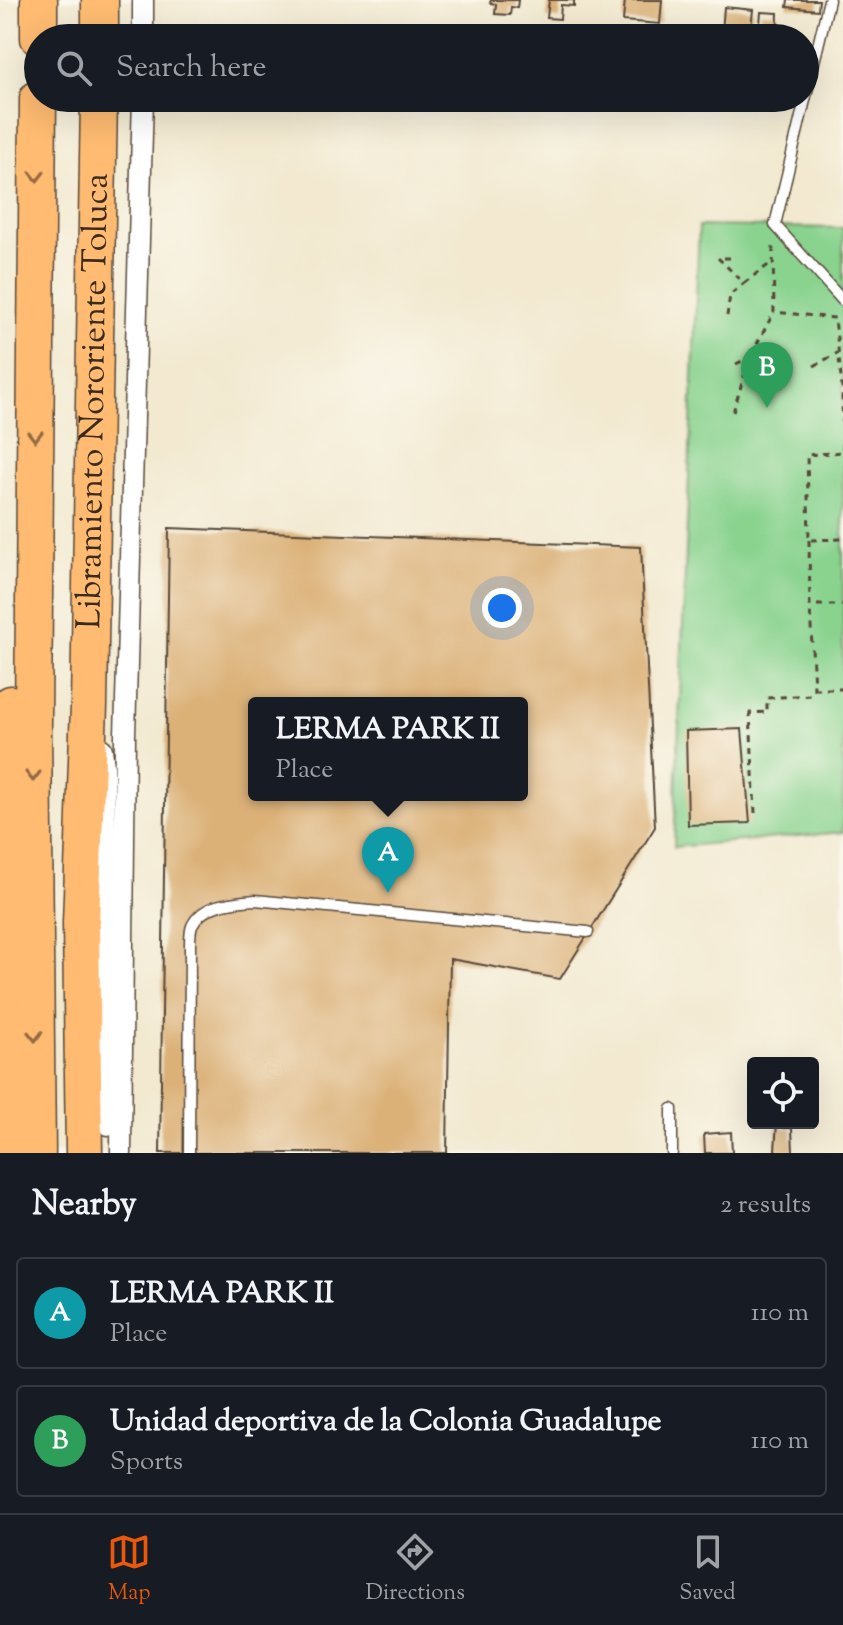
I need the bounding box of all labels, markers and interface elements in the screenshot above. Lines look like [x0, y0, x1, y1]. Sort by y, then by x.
search box [24, 24, 819, 112]
icon: search [52, 46, 96, 90]
text: Search here [116, 47, 266, 90]
one-way arrow [29, 170, 46, 183]
street label: Libramiento Nororiente Toluca [66, 173, 122, 630]
pin: B [741, 342, 793, 408]
one-way arrow [26, 430, 44, 443]
your location [482, 588, 522, 628]
popup [248, 697, 528, 801]
text: LERMA PARK II [276, 709, 500, 752]
text: Place [276, 752, 333, 789]
one-way arrow [24, 770, 42, 783]
pin: A [362, 827, 414, 893]
one-way arrow [27, 1030, 44, 1043]
map controls [747, 1057, 819, 1129]
button: locate [747, 1057, 819, 1129]
text: Nearby [32, 1181, 137, 1230]
text: 2 results [720, 1187, 811, 1224]
text: LERMA PARK II [110, 1273, 334, 1316]
text: A [49, 1295, 71, 1332]
text: 110 m [751, 1295, 809, 1332]
text: Place [110, 1316, 167, 1353]
text: Unidad deportiva de la Colonia Guadalupe [110, 1401, 662, 1444]
text: B [52, 1423, 68, 1460]
text: 110 m [751, 1423, 809, 1460]
text: Sports [110, 1444, 183, 1481]
tab: Map [107, 1530, 151, 1610]
tab: Directions [366, 1530, 465, 1610]
tab: Saved [679, 1530, 736, 1610]

